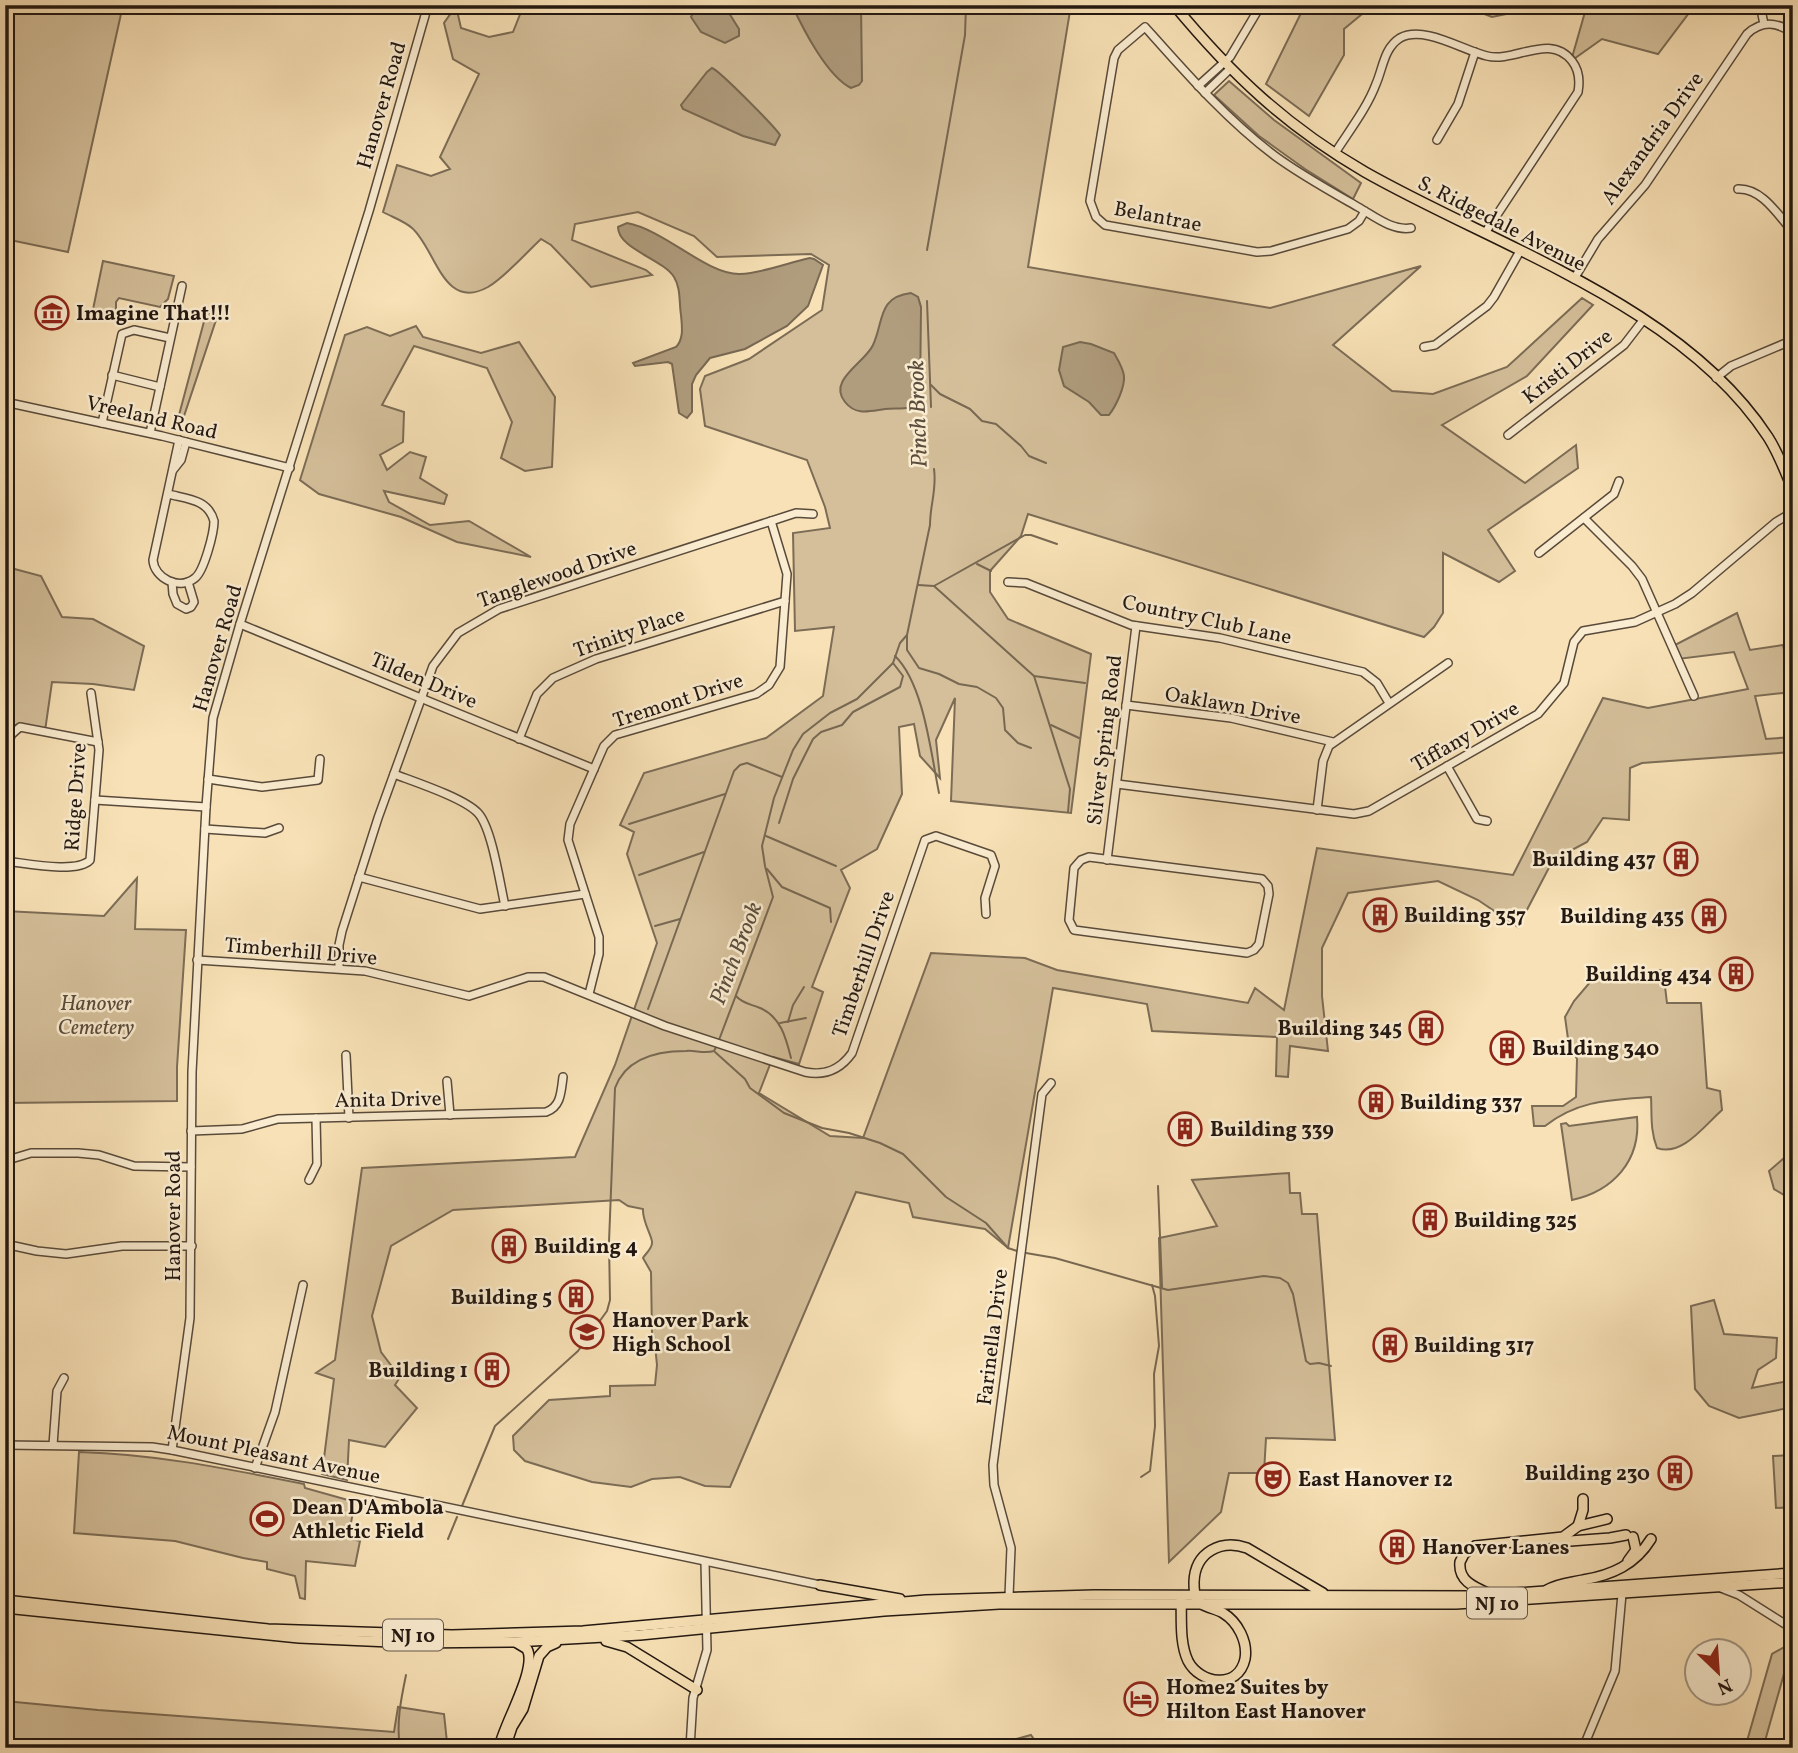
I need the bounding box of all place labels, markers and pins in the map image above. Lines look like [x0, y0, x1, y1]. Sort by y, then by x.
museum icon: Imagine That!!! [33, 294, 71, 332]
place label: Imagine That!!! [76, 300, 231, 329]
building icon: Building 437 [1662, 840, 1700, 878]
place label: Building 437 [1532, 846, 1656, 875]
building icon: Building 357 [1361, 896, 1399, 934]
building icon: Building 435 [1690, 897, 1728, 935]
place label: Building 357 [1404, 902, 1526, 931]
place label: Building 435 [1560, 903, 1684, 932]
building icon: Building 434 [1717, 955, 1755, 993]
place label: Building 434 [1585, 961, 1712, 990]
building icon: Building 345 [1407, 1009, 1445, 1047]
place label: Building 345 [1278, 1015, 1402, 1044]
building icon: Building 340 [1488, 1029, 1526, 1067]
place label: Building 340 [1532, 1035, 1659, 1064]
building icon: Building 337 [1357, 1083, 1395, 1121]
place label: Building 337 [1400, 1089, 1523, 1118]
building icon: Building 339 [1166, 1110, 1204, 1148]
place label: Building 339 [1210, 1116, 1334, 1145]
building icon: Building 325 [1411, 1201, 1449, 1239]
place label: Building 325 [1454, 1207, 1577, 1236]
building icon: Building 4 [490, 1227, 528, 1265]
place label: Building 4 [534, 1233, 638, 1262]
building icon: Building 5 [557, 1278, 595, 1316]
place label: Building 5 [451, 1284, 552, 1313]
place label: Hanover Park High School [612, 1307, 749, 1360]
school or university icon: Hanover Park High School [568, 1313, 606, 1351]
building icon: Building 317 [1371, 1326, 1409, 1364]
place label: Building 317 [1414, 1332, 1534, 1361]
building icon: Building 1 [473, 1351, 511, 1389]
place label: Building 1 [368, 1357, 468, 1386]
building icon: Building 230 [1656, 1454, 1694, 1492]
theatre icon: East Hanover 12 [1254, 1460, 1292, 1498]
place label: Building 230 [1525, 1460, 1650, 1489]
place label: East Hanover 12 [1298, 1466, 1453, 1495]
place label: Dean D'Ambola Athletic Field [292, 1494, 444, 1547]
sports icon: Dean D'Ambola Athletic Field [248, 1500, 286, 1538]
building icon: Hanover Lanes [1378, 1528, 1416, 1566]
place label: Hanover Lanes [1422, 1534, 1569, 1563]
place label: Home2 Suites by Hilton East Hanover [1166, 1674, 1366, 1727]
hotel icon: Home2 Suites by Hilton East Hanover [1122, 1680, 1160, 1718]

